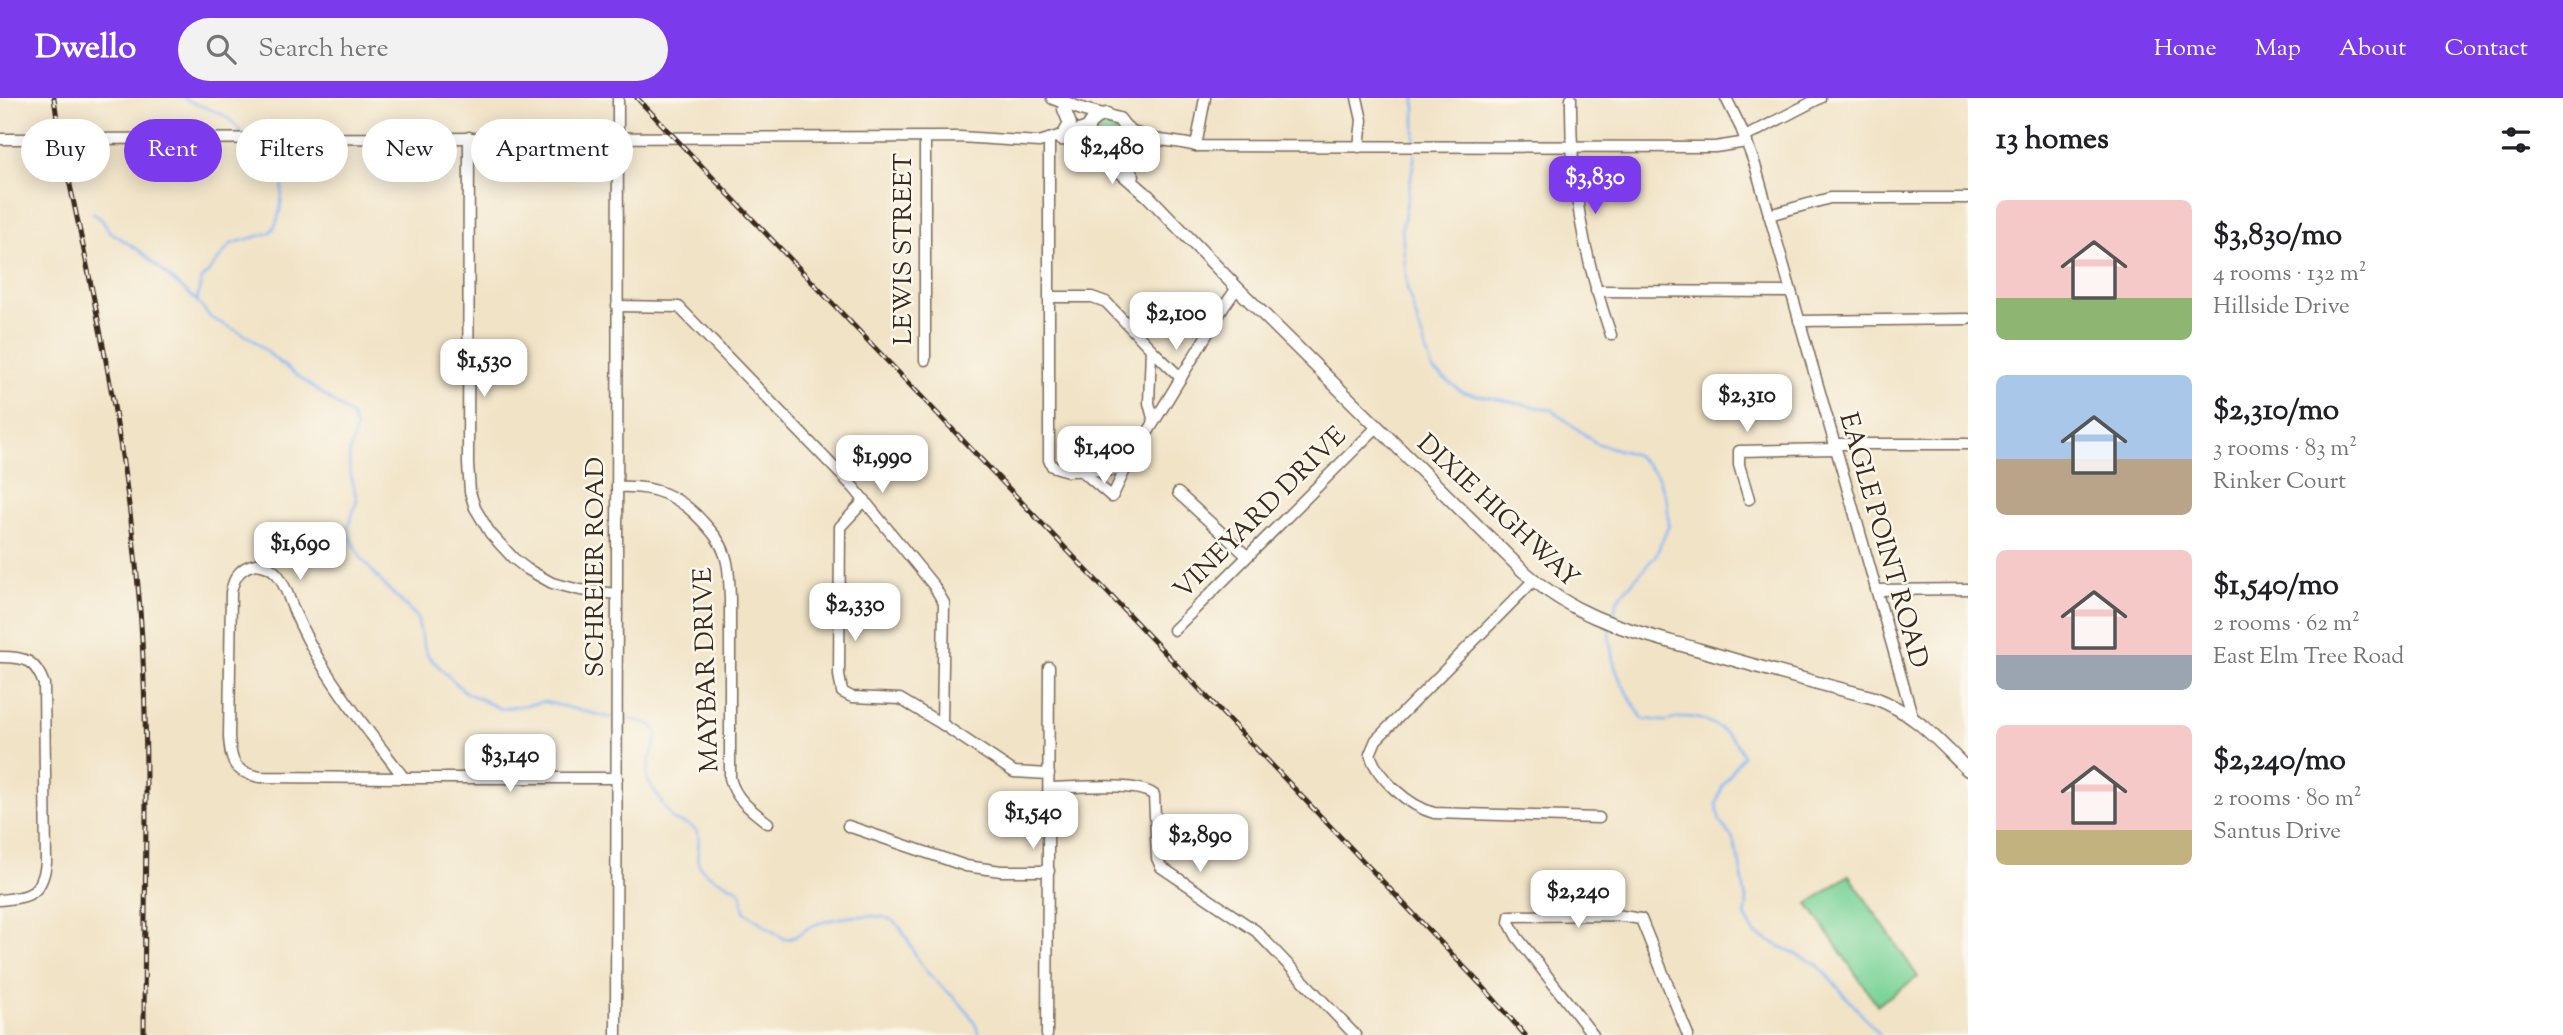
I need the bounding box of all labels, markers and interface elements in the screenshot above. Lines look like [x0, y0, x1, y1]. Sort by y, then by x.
search box [178, 18, 668, 81]
text: Dwello [35, 25, 136, 73]
icon: search [202, 30, 240, 68]
text: Search here [258, 31, 389, 68]
text: Home [2154, 32, 2217, 66]
text: Map [2255, 32, 2301, 66]
text: About [2339, 32, 2406, 66]
text: Contact [2444, 32, 2528, 66]
chip: Buy [21, 119, 110, 182]
chip: Rent [124, 119, 222, 182]
chip: Filters [236, 119, 348, 182]
chip: New [362, 119, 457, 182]
chip: Apartment [471, 119, 633, 182]
text: 13 homes [1996, 119, 2109, 162]
icon: filters [2497, 121, 2535, 159]
pin: $2,480 [1055, 126, 1169, 186]
text: $2,480 [1080, 132, 1144, 165]
street label: LEWIS STREET [886, 153, 923, 345]
pin: $3,830 [1538, 156, 1652, 216]
text: $3,830 [1565, 162, 1625, 195]
text: $3,830/mo [2213, 215, 2342, 258]
icon: home [2052, 228, 2136, 312]
text: 4 rooms · 132 m² [2213, 258, 2366, 291]
text: Hillside Drive [2213, 291, 2350, 324]
pin: $2,100 [1119, 292, 1233, 352]
text: $2,100 [1146, 298, 1206, 331]
pin: $1,530 [427, 340, 541, 399]
text: $1,530 [456, 345, 512, 378]
pin: $2,310 [1690, 374, 1804, 434]
text: $2,310 [1718, 380, 1776, 413]
text: $2,310/mo [2213, 390, 2339, 433]
icon: home [2052, 403, 2136, 487]
street label: EAGLE POINT ROAD [1828, 409, 1937, 673]
street label: VINEYARD DRIVE [1166, 419, 1356, 609]
pin: $1,400 [1047, 426, 1161, 486]
street label: DIXIE HIGHWAY [1408, 427, 1587, 597]
text: $1,400 [1073, 432, 1135, 465]
text: 3 rooms · 83 m² [2213, 433, 2357, 466]
pin: $1,990 [825, 436, 939, 495]
text: $1,990 [852, 441, 912, 474]
street label: SCHREIER ROAD [578, 457, 615, 677]
text: Rinker Court [2213, 466, 2346, 499]
pin: $1,690 [243, 522, 357, 582]
text: $1,690 [270, 528, 330, 561]
text: $1,540/mo [2213, 565, 2339, 608]
street label: MAYBAR DRIVE [685, 566, 730, 773]
icon: home [2052, 578, 2136, 662]
pin: $2,330 [798, 584, 912, 643]
text: $2,330 [825, 589, 885, 622]
text: 2 rooms · 62 m² [2213, 608, 2360, 641]
text: East Elm Tree Road [2213, 641, 2404, 674]
pin: $3,140 [453, 734, 567, 794]
text: $3,140 [481, 740, 539, 773]
text: $2,240/mo [2213, 740, 2346, 783]
icon: home [2052, 753, 2136, 837]
text: 2 rooms · 80 m² [2213, 783, 2361, 816]
pin: $1,540 [976, 792, 1090, 851]
text: $1,540 [1004, 797, 1062, 830]
pin: $2,890 [1143, 814, 1257, 874]
text: Santus Drive [2213, 816, 2341, 849]
text: $2,890 [1168, 820, 1232, 853]
pin: $2,240 [1521, 870, 1635, 930]
text: $2,240 [1546, 876, 1610, 909]

